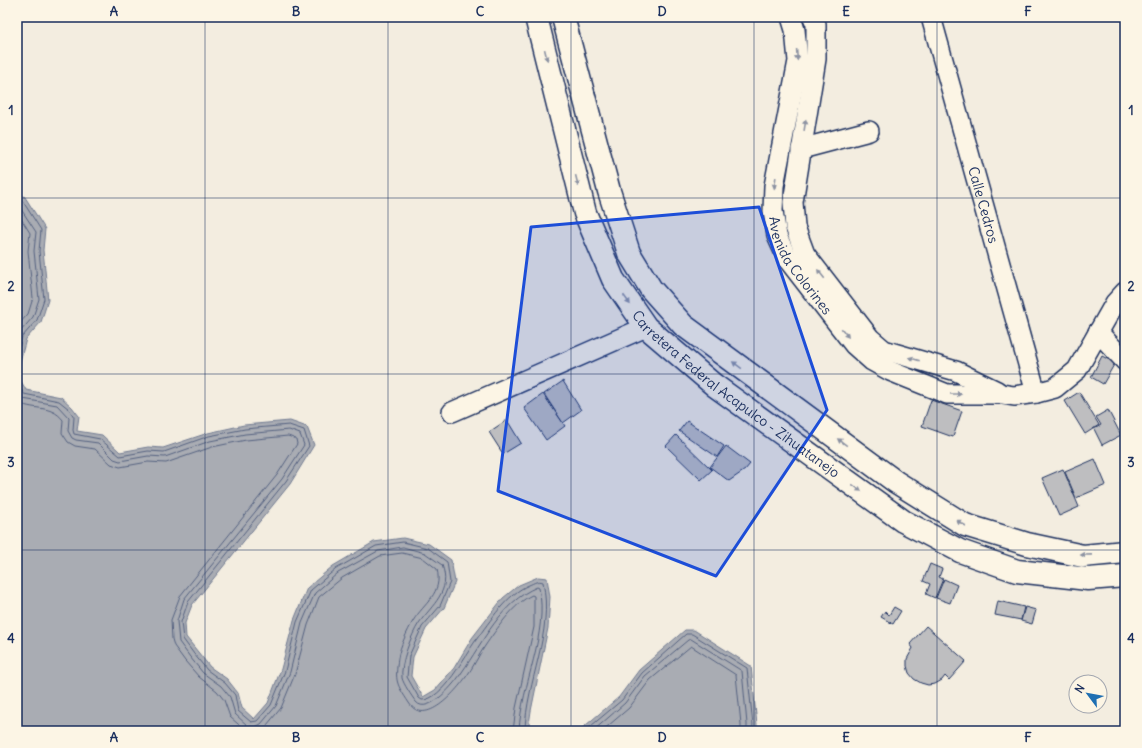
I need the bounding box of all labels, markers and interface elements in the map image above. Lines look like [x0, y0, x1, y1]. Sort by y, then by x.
text: A [110, 3, 119, 20]
text: B [292, 3, 301, 20]
text: C [476, 3, 485, 20]
text: D [657, 3, 667, 20]
text: E [842, 3, 850, 20]
text: F [1024, 3, 1032, 20]
one-way arrow [543, 49, 549, 61]
one-way arrow [793, 49, 800, 61]
text: 1 [8, 102, 14, 119]
text: 1 [1128, 102, 1134, 119]
one-way arrow [802, 119, 808, 131]
street label: Calle Cedros [964, 164, 1003, 245]
one-way arrow [574, 175, 580, 187]
one-way arrow [772, 177, 778, 189]
street label: Avenida Colorines [765, 215, 836, 318]
one-way arrow [817, 269, 825, 280]
text: 2 [7, 278, 15, 295]
text: 2 [1127, 278, 1135, 295]
one-way arrow [623, 295, 631, 305]
street label: Carretera Federal Acapulco - Zihuatanejo [628, 307, 844, 482]
one-way arrow [840, 327, 849, 338]
one-way arrow [908, 356, 920, 362]
one-way arrow [732, 361, 742, 369]
one-way arrow [950, 391, 963, 397]
one-way arrow [836, 438, 847, 446]
text: 3 [7, 454, 15, 471]
text: 3 [1127, 454, 1135, 471]
one-way arrow [851, 484, 862, 492]
one-way arrow [955, 519, 967, 526]
one-way arrow [1079, 552, 1092, 558]
text: 4 [7, 630, 15, 647]
text: 4 [1127, 630, 1135, 647]
north arrow [1068, 674, 1108, 714]
text: N [1072, 682, 1087, 696]
text: A [110, 729, 119, 746]
text: B [292, 729, 301, 746]
text: C [476, 729, 485, 746]
text: D [657, 729, 667, 746]
text: E [842, 729, 850, 746]
text: F [1024, 729, 1032, 746]

